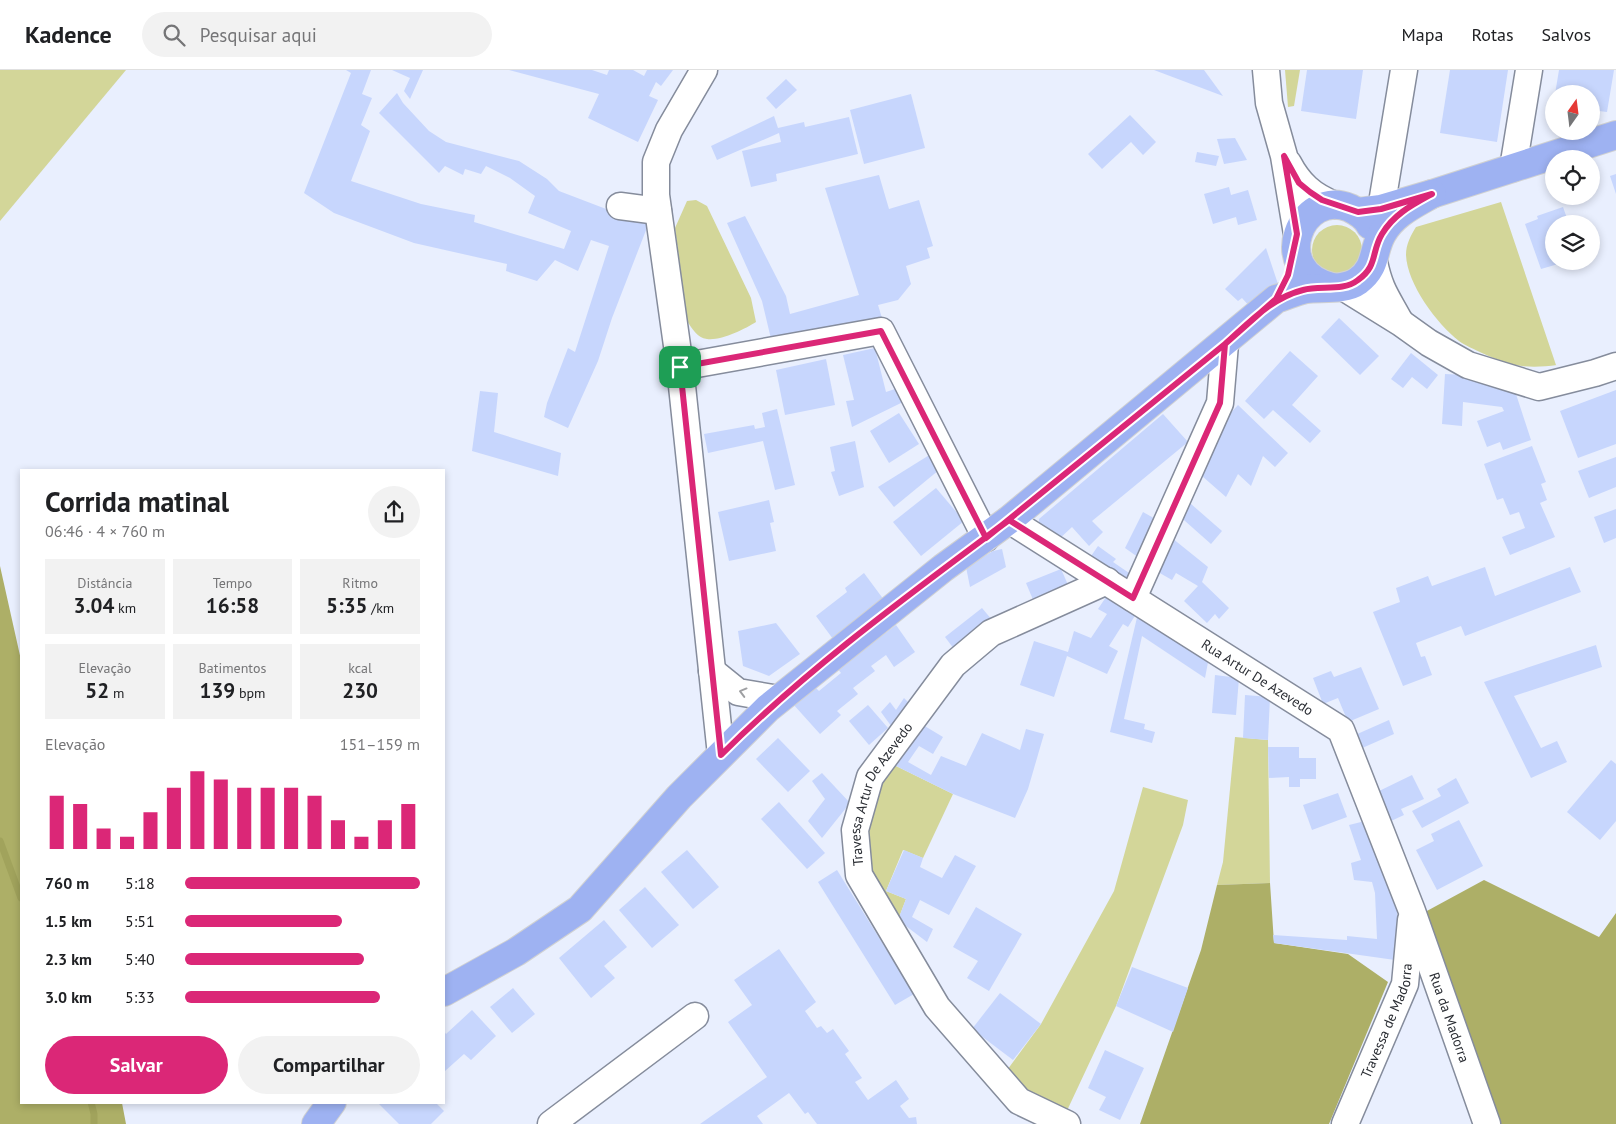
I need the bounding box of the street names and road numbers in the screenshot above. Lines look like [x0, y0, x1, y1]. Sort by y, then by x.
street label: Rua Artur De Azevedo [1198, 635, 1317, 719]
street label: Travessa Artur De Azevedo [846, 719, 917, 867]
street label: Travessa de Madorra [1357, 962, 1416, 1081]
street label: Rua da Madorra [1425, 970, 1474, 1065]

